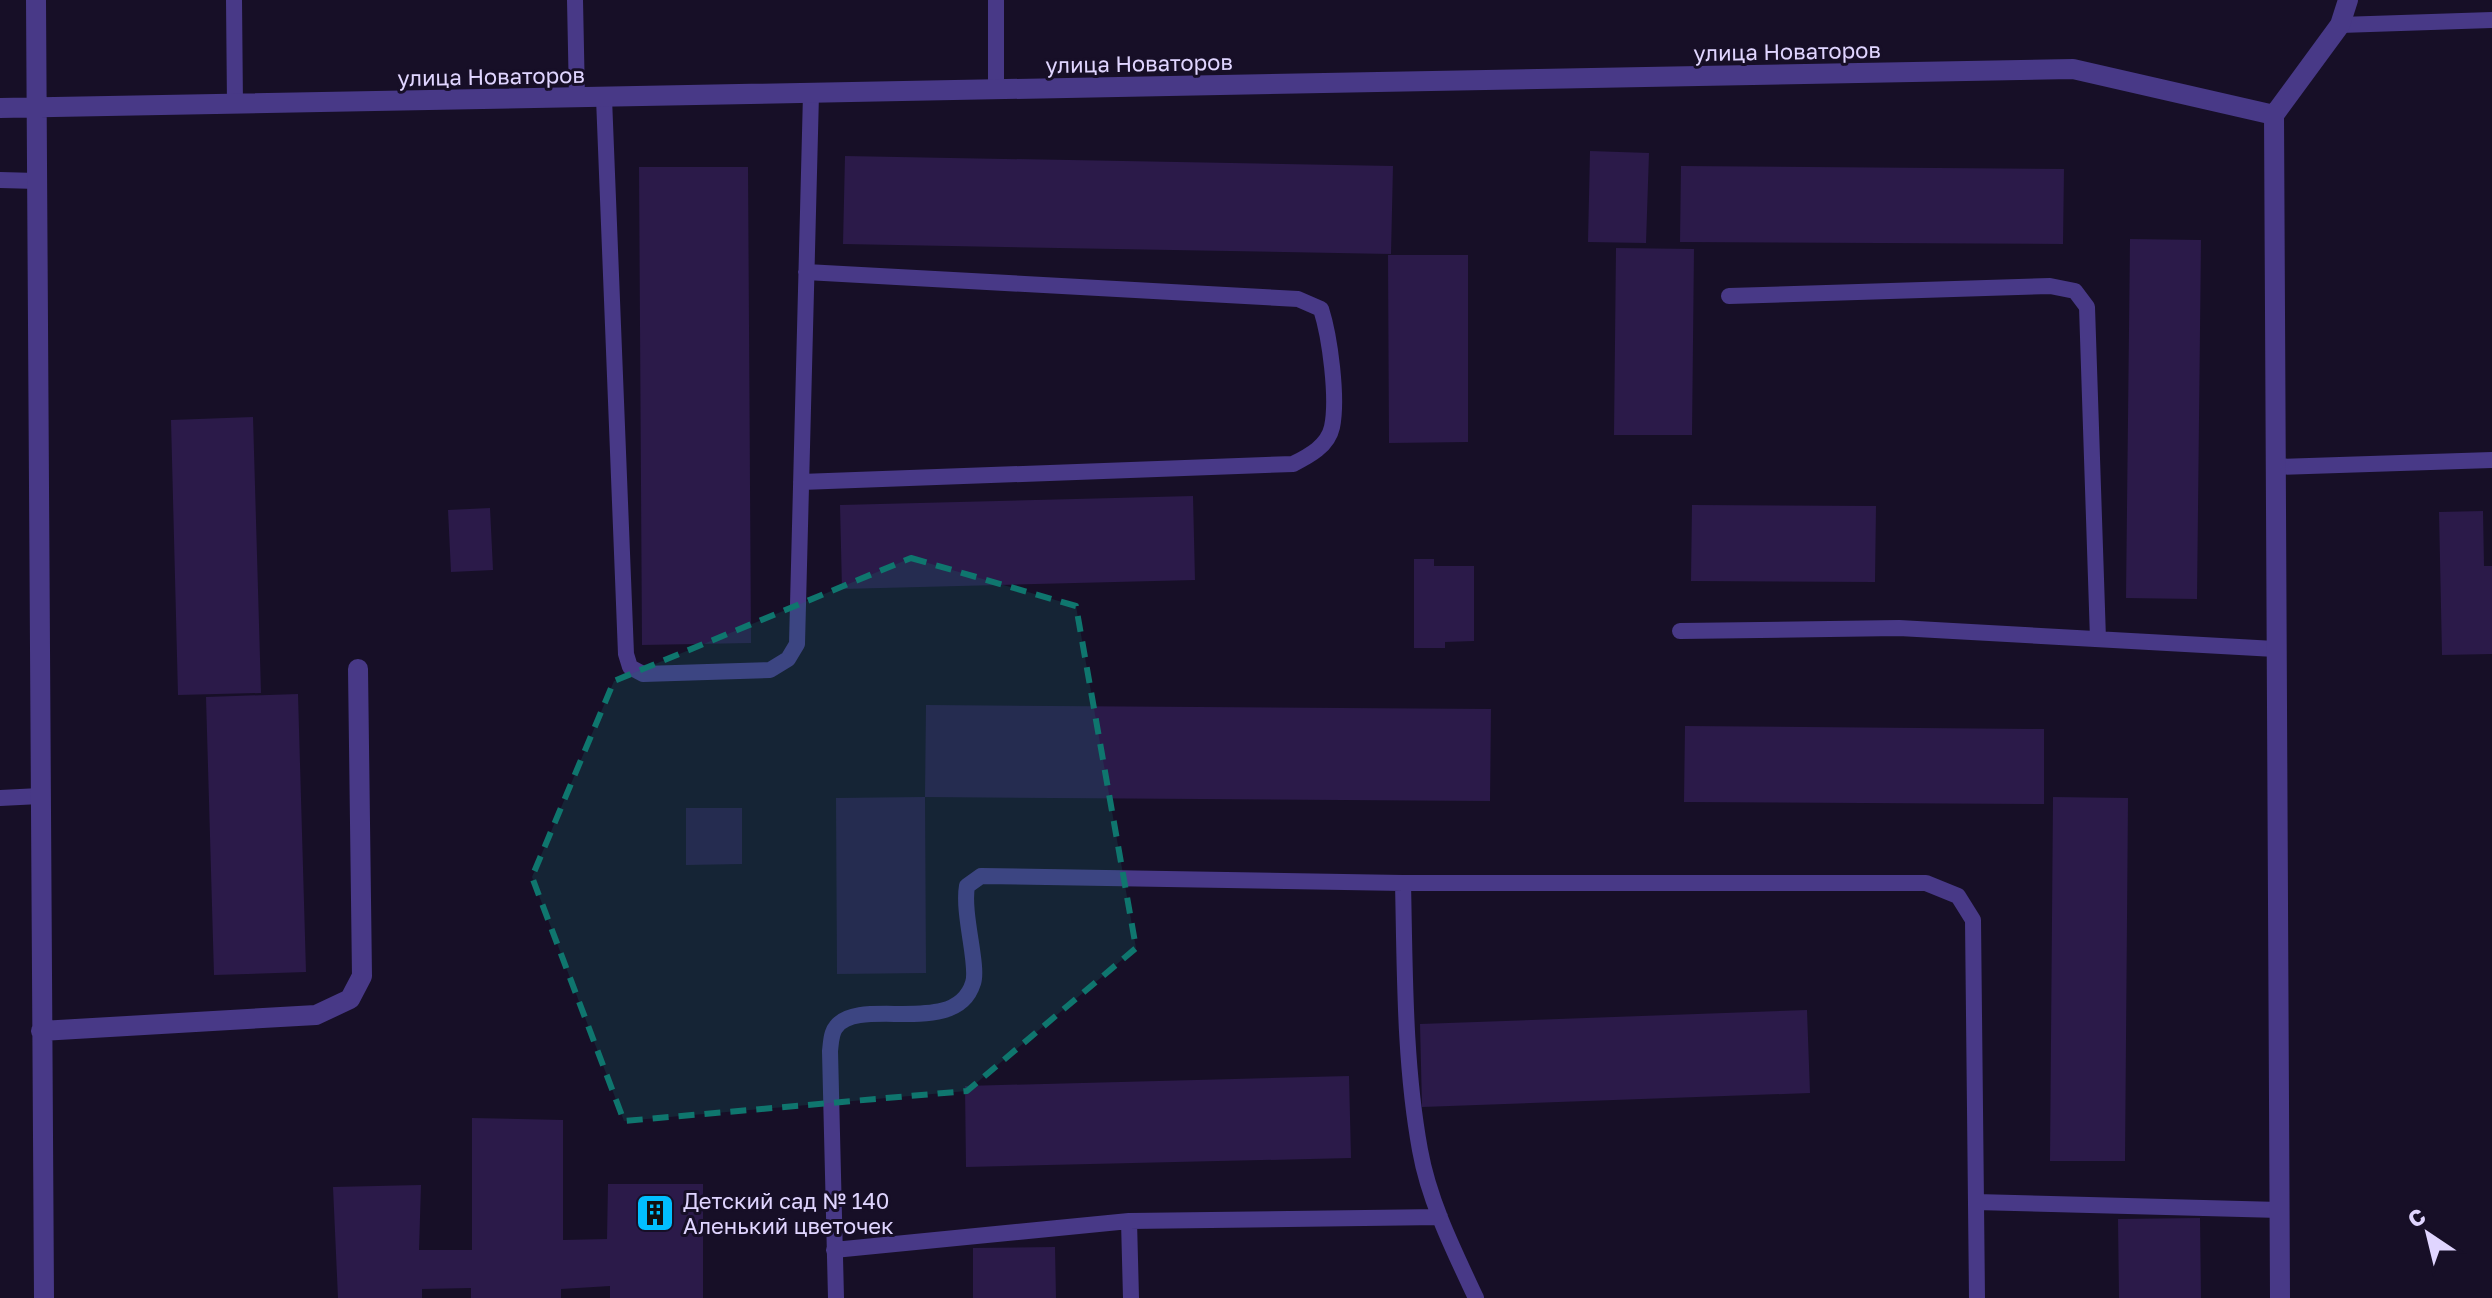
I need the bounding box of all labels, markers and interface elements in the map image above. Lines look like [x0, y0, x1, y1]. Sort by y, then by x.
street label: улица Новаторов [1693, 36, 1881, 66]
street label: улица Новаторов [1045, 48, 1233, 78]
street label: улица Новаторов [397, 61, 585, 91]
place label: Детский сад № 140 Аленький цветочек [683, 1187, 894, 1239]
building icon: Детский сад № 140 Аленький цветочек [634, 1192, 676, 1234]
north arrow [2388, 1194, 2468, 1274]
text: С [2402, 1202, 2430, 1233]

